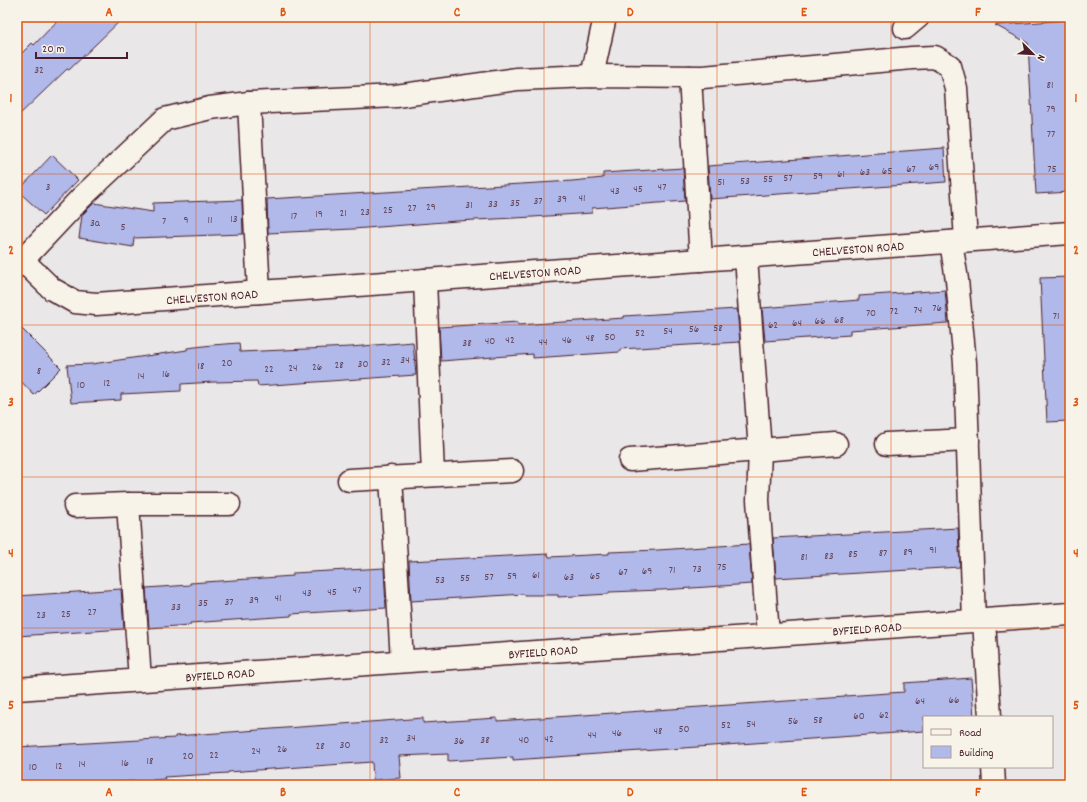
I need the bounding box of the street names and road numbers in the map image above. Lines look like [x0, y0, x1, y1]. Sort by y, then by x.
street label: CHELVESTON ROAD [812, 238, 905, 263]
street label: CHELVESTON ROAD [489, 262, 582, 287]
street label: CHELVESTON ROAD [166, 286, 259, 311]
street label: BYFIELD ROAD [832, 619, 903, 642]
street label: BYFIELD ROAD [508, 642, 579, 665]
street label: BYFIELD ROAD [185, 665, 256, 688]

